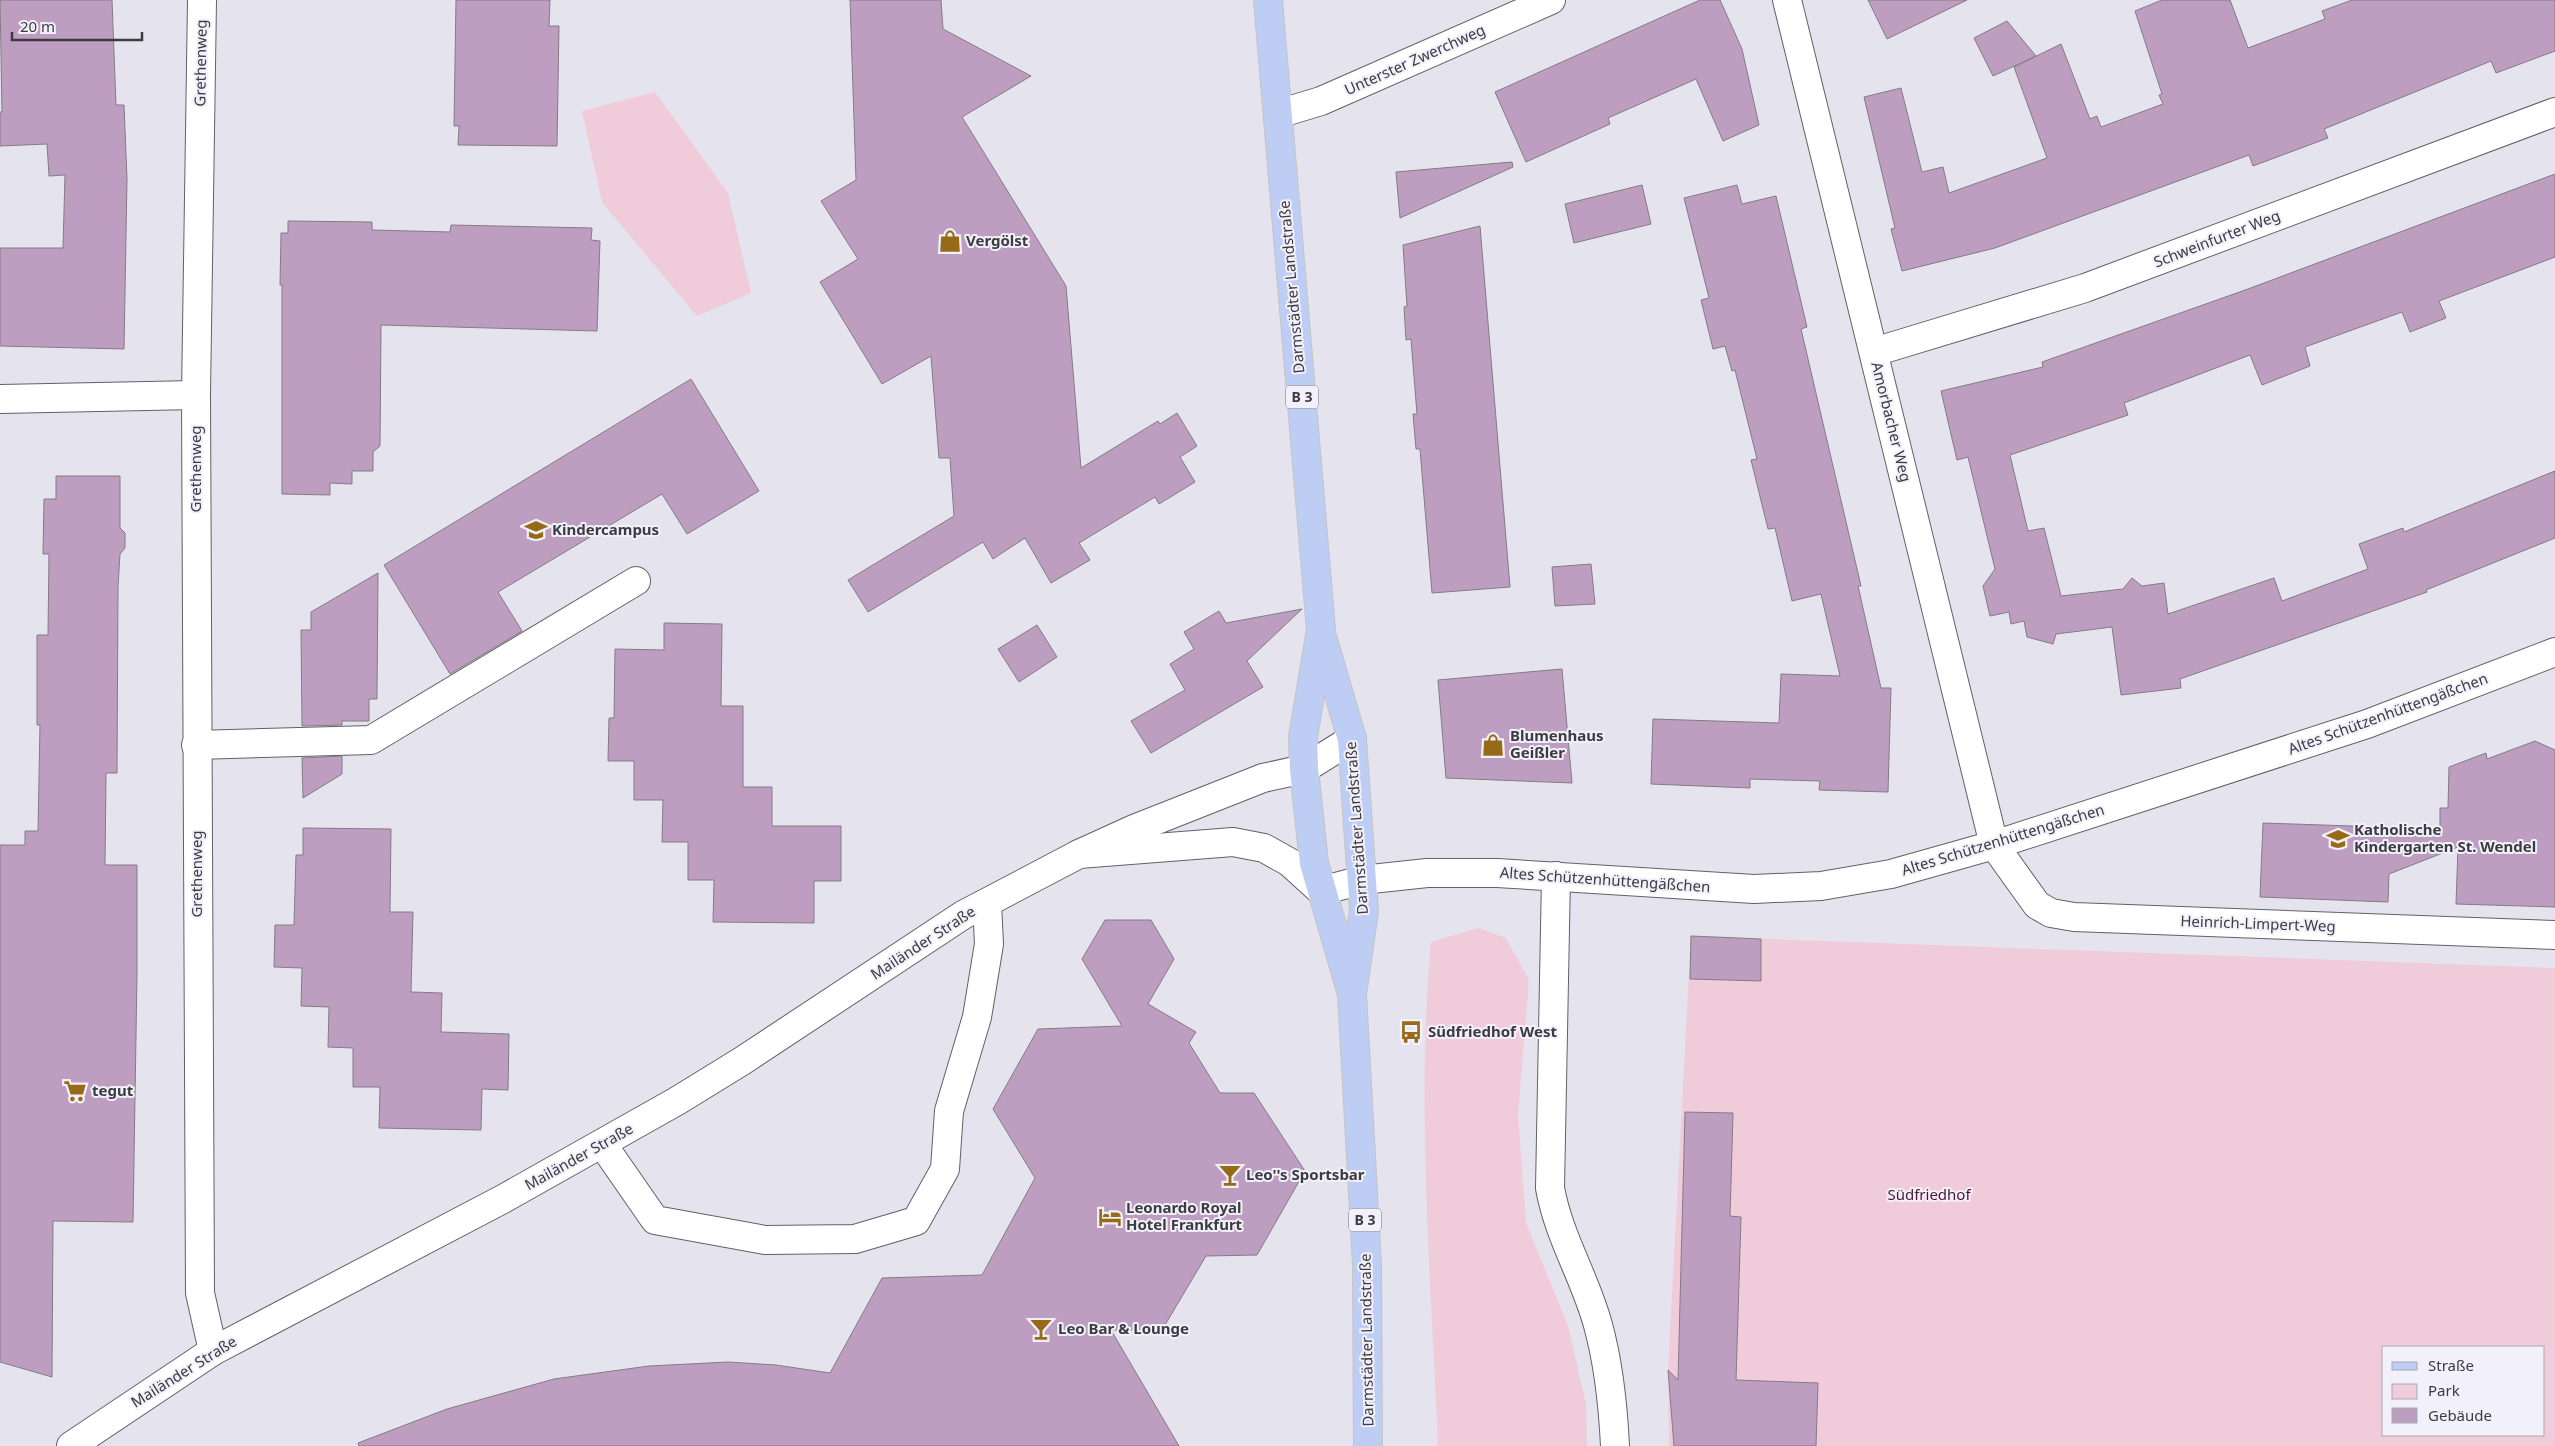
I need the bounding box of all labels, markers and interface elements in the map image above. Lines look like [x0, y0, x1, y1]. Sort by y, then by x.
scale bar [12, 10, 142, 42]
text: 20 m [20, 16, 55, 36]
street label: Grethenweg [189, 19, 211, 107]
street label: Unterster Zwerchweg [1341, 19, 1488, 99]
street label: Darmstädter Landstraße [1273, 200, 1309, 374]
street label: Schweinfurter Weg [2150, 205, 2283, 271]
shop icon: Vergölst [937, 228, 963, 254]
place label: Vergölst [966, 230, 1029, 250]
street label: Amorbacher Weg [1867, 360, 1917, 484]
road number: B 3 [1286, 386, 1318, 408]
street label: Grethenweg [185, 425, 205, 513]
school or university icon: Kindercampus [523, 517, 549, 543]
place label: Kindercampus [552, 519, 659, 539]
street label: Altes Schützenhüttengäßchen [2285, 668, 2490, 759]
place label: Blumenhaus Geißler [1510, 725, 1604, 762]
shop icon: Blumenhaus Geißler [1480, 732, 1506, 758]
street label: Darmstädter Landstraße [1340, 741, 1372, 915]
street label: Altes Schützenhüttengäßchen [1899, 799, 2107, 879]
place label: Katholische Kindergarten St. Wendel [2354, 819, 2536, 856]
school or university icon: Katholische Kindergarten St. Wendel [2325, 826, 2351, 852]
street label: Grethenweg [186, 830, 206, 918]
street label: Altes Schützenhüttengäßchen [1499, 862, 1711, 896]
street label: Mailänder Straße [866, 901, 979, 984]
street label: Heinrich-Limpert-Weg [2180, 910, 2336, 936]
bus stop icon: Südfriedhof West [1398, 1019, 1424, 1045]
place label: Südfriedhof West [1428, 1021, 1557, 1041]
supermarket icon: tegut [62, 1078, 88, 1104]
place label: tegut [92, 1080, 134, 1100]
street label: Mailänder Straße [521, 1118, 636, 1194]
bar icon: Leo''s Sportsbar [1217, 1162, 1243, 1188]
place label: Leo''s Sportsbar [1246, 1164, 1365, 1184]
park label: Südfriedhof [1887, 1184, 1971, 1204]
place label: Leonardo Royal Hotel Frankfurt [1126, 1197, 1243, 1234]
hotel icon: Leonardo Royal Hotel Frankfurt [1097, 1204, 1123, 1230]
road number: B 3 [1349, 1208, 1381, 1232]
street label: Darmstädter Landstraße [1354, 1253, 1378, 1427]
bar icon: Leo Bar & Lounge [1028, 1316, 1054, 1342]
place label: Leo Bar & Lounge [1058, 1318, 1189, 1338]
street label: Mailänder Straße [127, 1331, 240, 1412]
legend [2382, 1346, 2545, 1436]
text: Straße [2428, 1355, 2474, 1375]
text: Park [2428, 1380, 2460, 1400]
text: Gebäude [2428, 1405, 2492, 1425]

